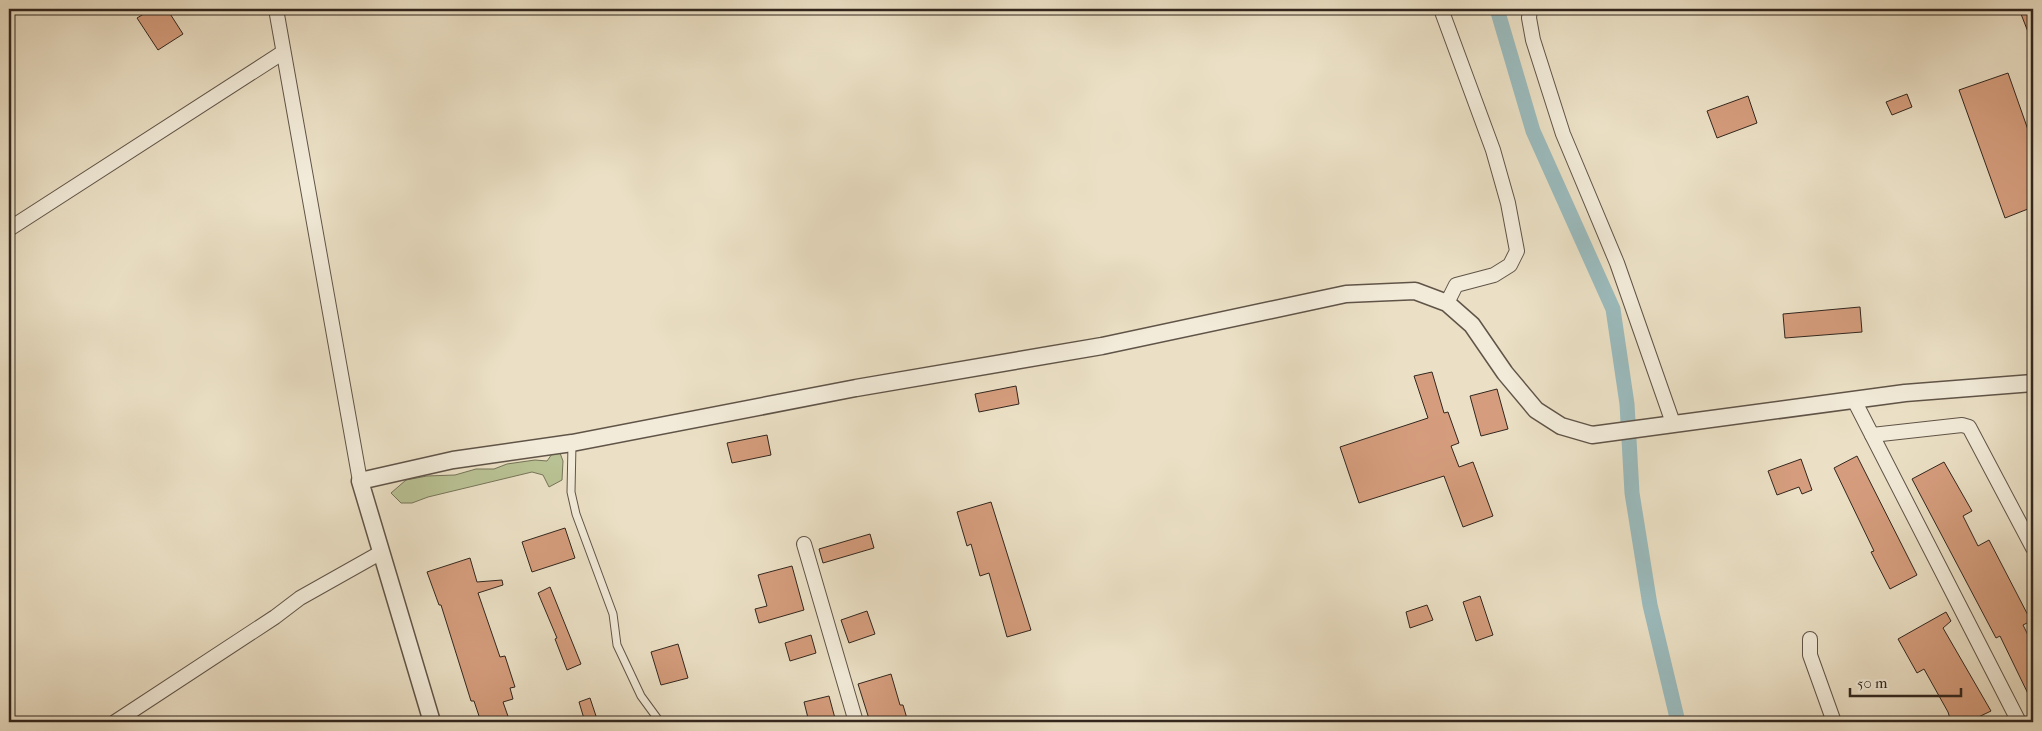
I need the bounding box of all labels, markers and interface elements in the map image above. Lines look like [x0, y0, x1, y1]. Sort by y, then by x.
scale bar [1850, 666, 1961, 698]
text: 50 m [1857, 674, 1888, 692]

